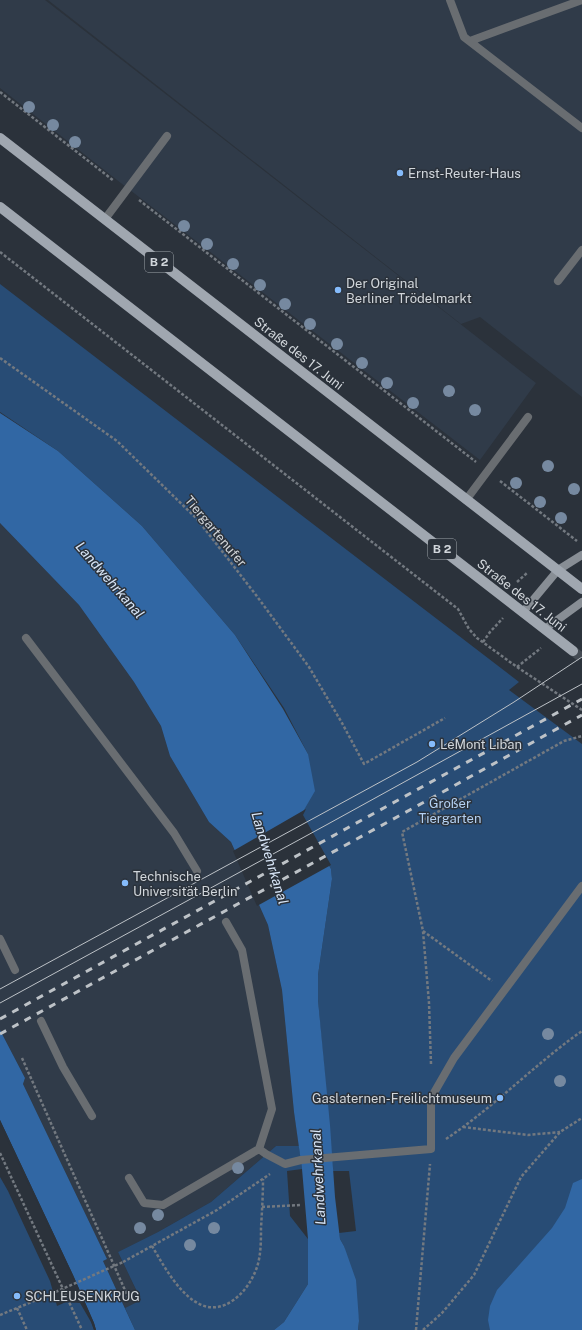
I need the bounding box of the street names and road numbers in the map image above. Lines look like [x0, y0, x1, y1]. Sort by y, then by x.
road number: B 2 [145, 252, 173, 272]
street label: Straße des 17. Juni [251, 314, 346, 393]
street label: Tiergartenufer [182, 493, 250, 570]
road number: B 2 [428, 539, 456, 559]
street label: Straße des 17. Juni [474, 556, 569, 635]

